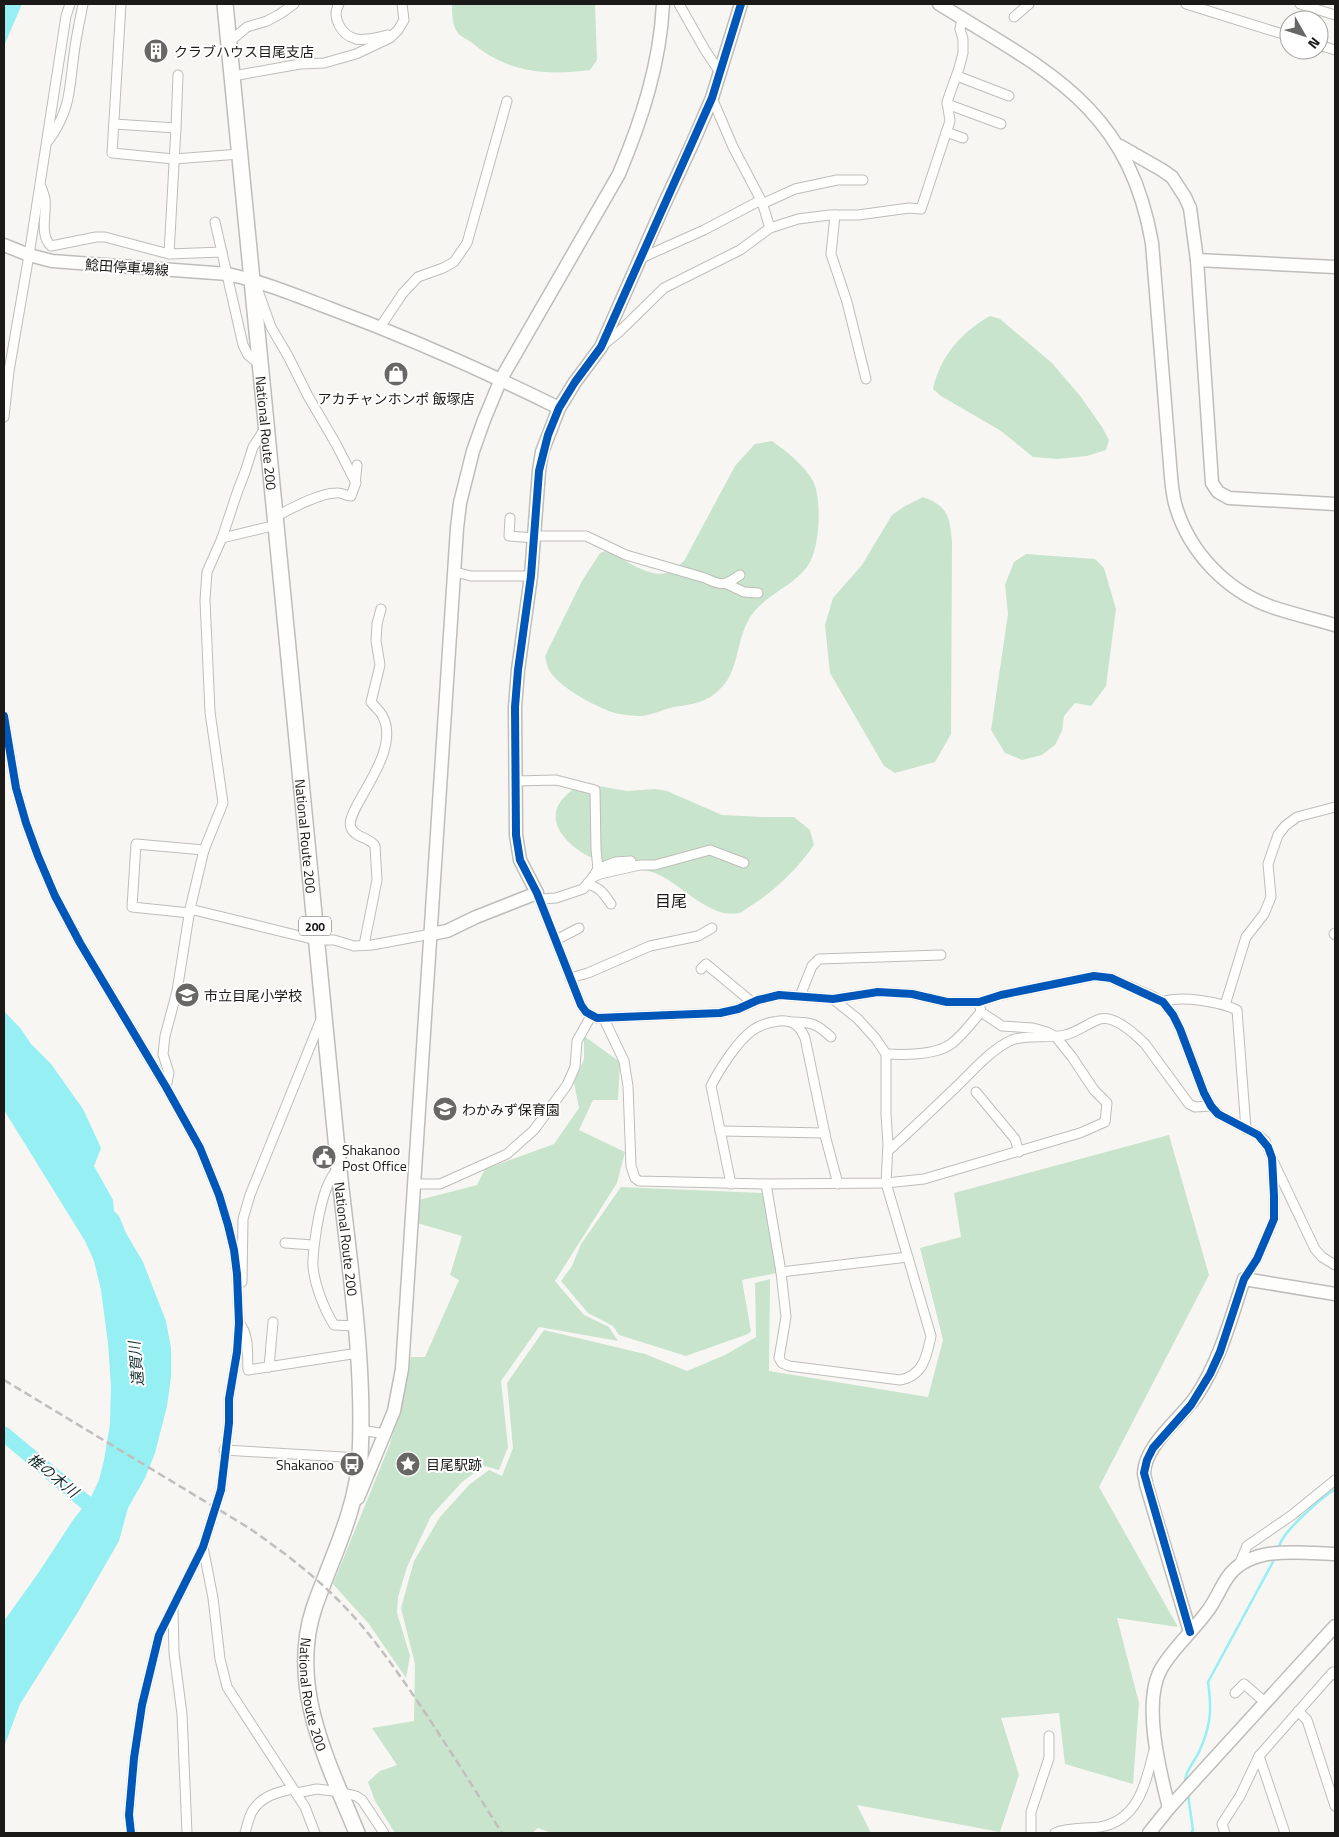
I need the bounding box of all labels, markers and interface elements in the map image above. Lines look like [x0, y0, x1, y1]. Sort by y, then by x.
north arrow [1279, 10, 1329, 60]
text: N [1303, 33, 1326, 54]
building icon: クラブハウス目尾支店 [143, 38, 169, 64]
place label: クラブハウス目尾支店 [174, 41, 314, 62]
street label: 鯰田停車場線 [84, 254, 170, 280]
shop icon: アカチャンホンポ 飯塚店 [383, 361, 409, 387]
street label: National Route 200 [251, 375, 283, 491]
place label: アカチャンホンポ 飯塚店 [318, 388, 474, 409]
street label: National Route 200 [290, 778, 322, 894]
district label: 目尾 [655, 889, 687, 913]
road number: 200 [299, 916, 331, 936]
school or university icon: 市立目尾小学校 [174, 982, 200, 1008]
place label: 市立目尾小学校 [204, 985, 302, 1006]
school or university icon: わかみず保育園 [432, 1096, 458, 1122]
place label: わかみず保育園 [462, 1099, 560, 1120]
place label: Shakanoo Post Office [342, 1139, 407, 1176]
public building icon: Shakanoo Post Office [311, 1144, 337, 1170]
street label: National Route 200 [330, 1181, 364, 1297]
water label: 遠賀川 [122, 1339, 149, 1387]
water label: 椎の木川 [22, 1447, 85, 1504]
bus stop icon: Shakanoo [339, 1451, 365, 1477]
place icon: 目尾駅跡 [395, 1451, 421, 1477]
place label: Shakanoo [276, 1454, 334, 1475]
place label: 目尾駅跡 [426, 1454, 482, 1475]
street label: National Route 200 [295, 1637, 333, 1754]

